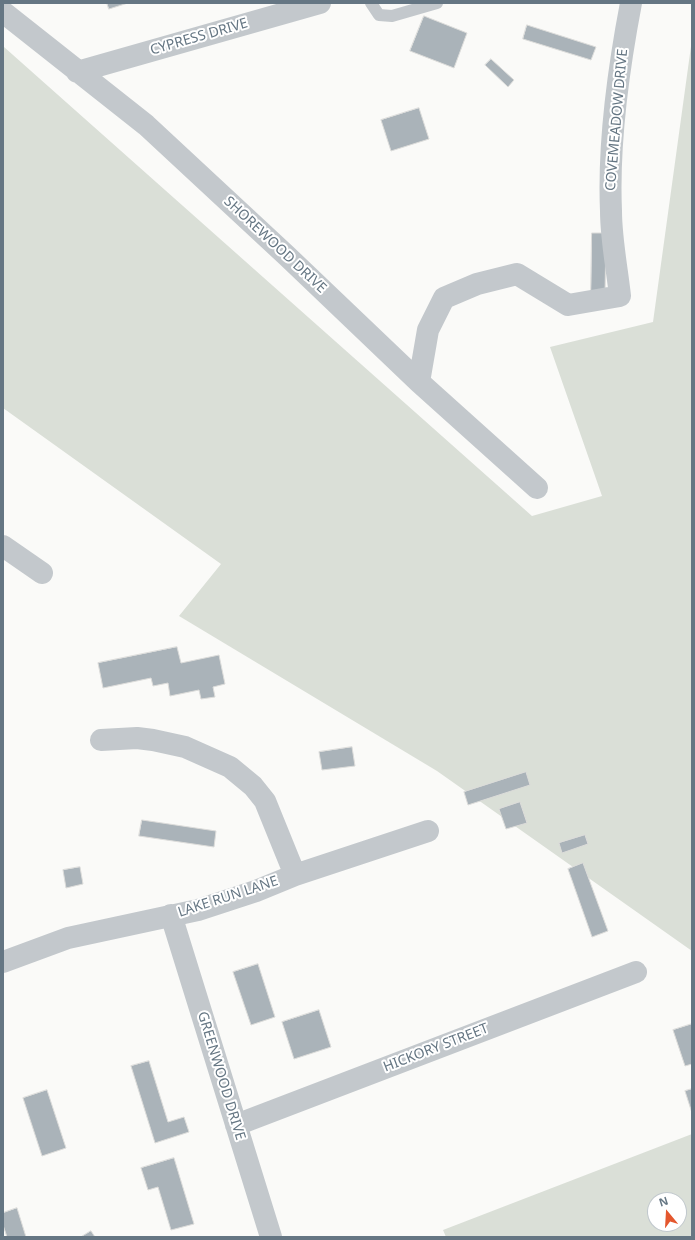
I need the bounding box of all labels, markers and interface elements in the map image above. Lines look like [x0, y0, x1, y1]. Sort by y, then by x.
street label: CYPRESS DRIVE [148, 15, 250, 59]
street label: COVEMEADOW DRIVE [602, 48, 632, 192]
street label: SHOREWOOD DRIVE [220, 193, 330, 297]
street label: LAKE RUN LANE [176, 873, 280, 921]
street label: GREENWOOD DRIVE [193, 1010, 249, 1142]
street label: HICKORY STREET [381, 1020, 491, 1076]
north arrow [647, 1192, 687, 1232]
text: N [657, 1193, 670, 1210]

